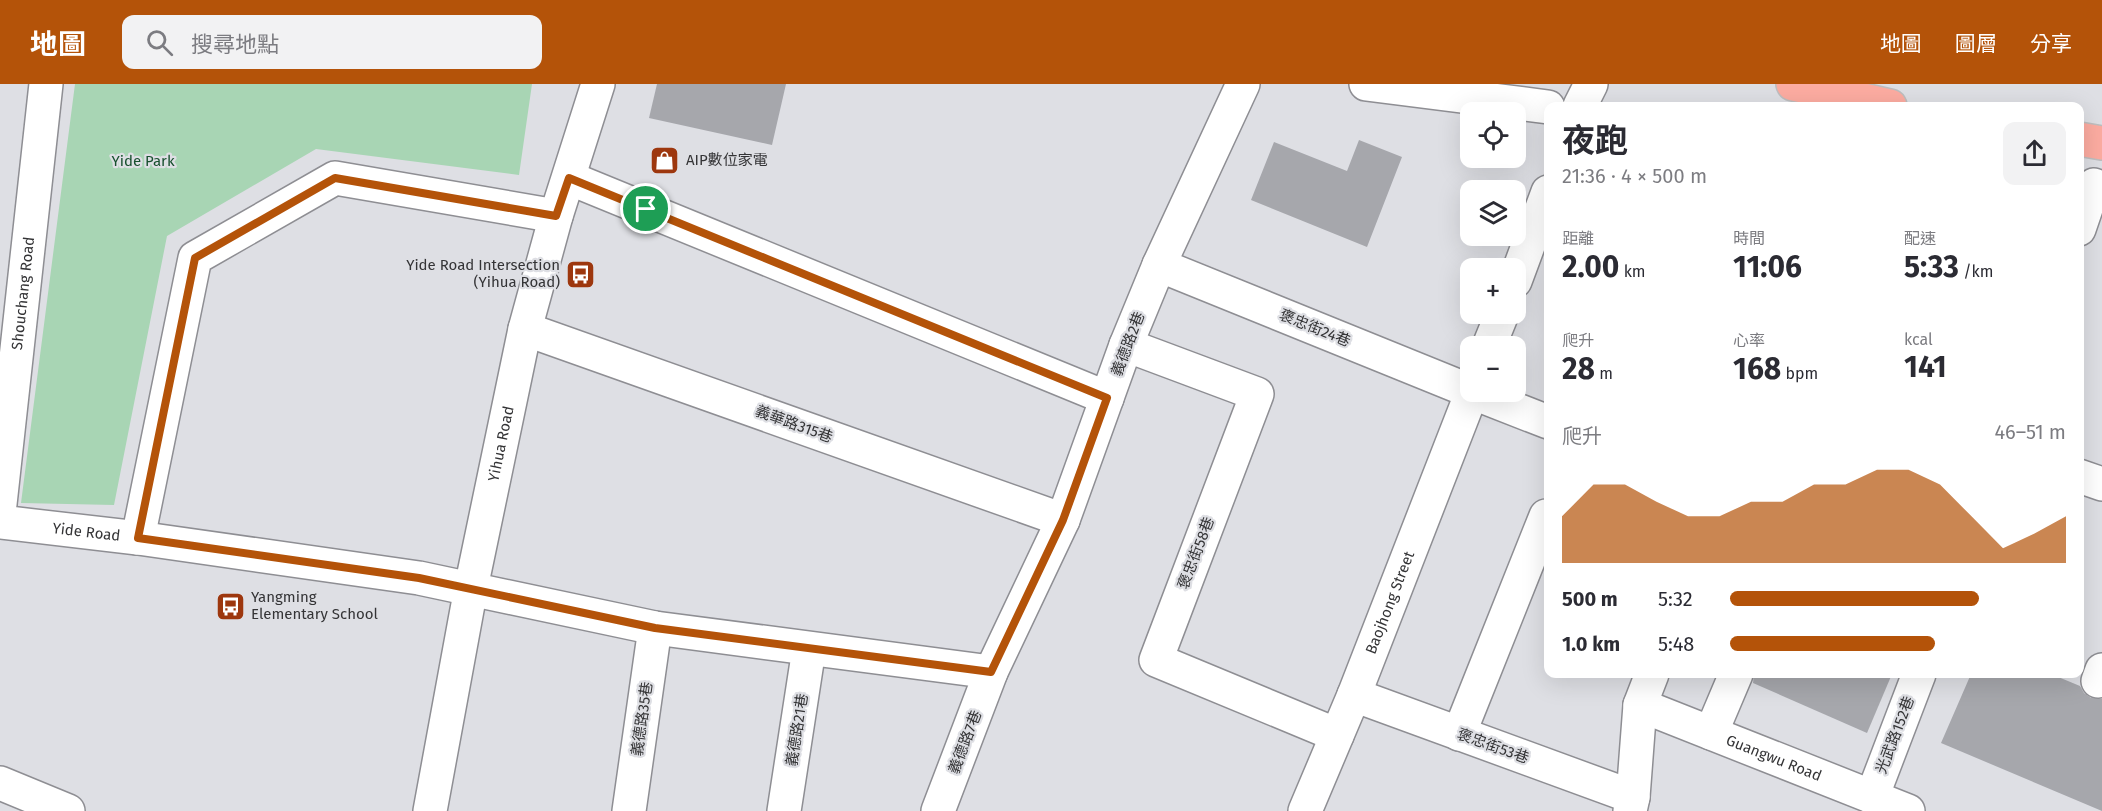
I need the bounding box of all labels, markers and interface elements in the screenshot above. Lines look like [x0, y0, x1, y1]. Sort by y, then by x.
search box [122, 15, 542, 69]
icon: search [143, 26, 176, 59]
text: 地圖 [30, 28, 86, 61]
text: 搜尋地點 [191, 31, 279, 58]
text: 地圖 [1880, 31, 1922, 57]
text: 圖層 [1955, 31, 1997, 57]
text: 分享 [2030, 31, 2072, 57]
map controls [1460, 102, 1526, 402]
button: locate [1460, 102, 1526, 168]
text: 夜跑 [1562, 121, 1628, 161]
button: share [2003, 122, 2066, 185]
shop icon: AIP數位家電 [649, 144, 681, 176]
place label: AIP數位家電 [686, 151, 768, 169]
park label: Yide Park [111, 152, 175, 170]
text: 21:36 · 4 × 500 m [1562, 164, 1707, 188]
button: layers [1460, 180, 1526, 246]
pin [620, 183, 671, 234]
icon: arrive [629, 192, 662, 225]
text: 距離 [1562, 229, 1594, 248]
text: 時間 [1733, 229, 1765, 248]
text: 配速 [1904, 229, 1936, 248]
street label: Shouchang Road [8, 236, 38, 351]
text: 2.00 [1562, 249, 1619, 285]
text: 11:06 [1733, 249, 1802, 285]
text: 5:33 [1904, 249, 1959, 285]
place label: Yide Road Intersection (Yihua Road) [406, 256, 560, 291]
bus stop icon: Yide Road Intersection (Yihua Road) [565, 258, 597, 290]
button: + [1460, 258, 1526, 324]
text: km [1619, 262, 1646, 281]
text: /km [1959, 262, 1993, 281]
street label: 褒忠街24巷 [1277, 306, 1353, 350]
street label: 義德路2巷 [1108, 309, 1148, 379]
text: kcal [1904, 330, 1933, 349]
text: 爬升 [1562, 331, 1594, 350]
text: 心率 [1733, 331, 1765, 350]
button: − [1460, 336, 1526, 402]
text: 141 [1904, 349, 1947, 385]
text: 28 [1562, 351, 1595, 387]
text: 168 [1733, 351, 1781, 387]
text: m [1595, 364, 1613, 383]
text: bpm [1781, 364, 1818, 383]
street label: 義華路315巷 [753, 402, 835, 446]
street label: Yihua Road [484, 404, 518, 483]
text: 46–51 m [1994, 420, 2066, 444]
text: 爬升 [1562, 424, 1602, 448]
street label: 褒忠街58巷 [1174, 514, 1218, 592]
street label: Yide Road [51, 519, 121, 545]
street label: Baojhong Street [1362, 548, 1418, 657]
text: 500 m [1562, 587, 1618, 611]
text: 5:32 [1658, 587, 1693, 611]
place label: Yangming Elementary School [251, 588, 379, 623]
bus stop icon: Yangming Elementary School [214, 590, 246, 622]
text: 1.0 km [1562, 632, 1620, 656]
text: 5:48 [1658, 632, 1694, 656]
street label: 義德路35巷 [628, 681, 656, 757]
street label: 義德路21巷 [782, 692, 812, 768]
street label: 光武路152巷 [1872, 694, 1918, 776]
street label: 義德路7巷 [945, 708, 985, 776]
street label: 褒忠街53巷 [1455, 725, 1531, 767]
street label: Guangwu Road [1724, 731, 1824, 785]

